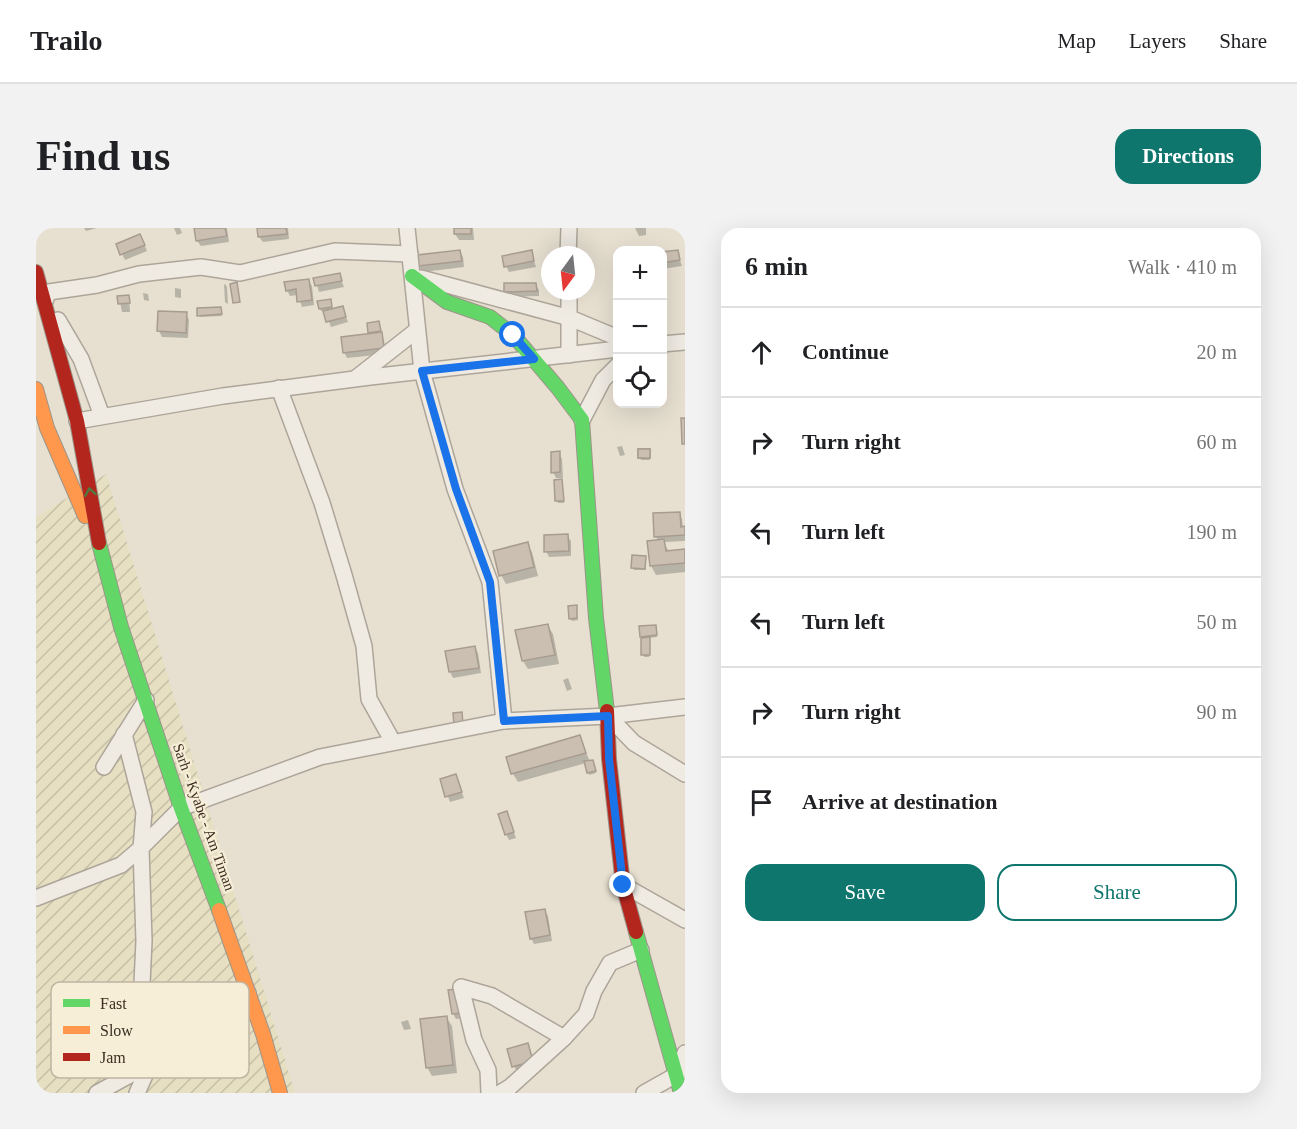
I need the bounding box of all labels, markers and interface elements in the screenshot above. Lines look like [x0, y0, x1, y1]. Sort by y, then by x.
text: Trailo [30, 25, 103, 56]
text: Map [1058, 29, 1096, 53]
text: Layers [1129, 29, 1186, 53]
text: Share [1219, 29, 1267, 53]
button: Directions [1115, 129, 1261, 184]
text: Find us [36, 133, 170, 179]
north arrow [541, 246, 595, 300]
map controls [613, 246, 667, 408]
button: + [613, 246, 667, 300]
text: 6 min [745, 252, 808, 281]
text: Walk · 410 m [1128, 256, 1237, 278]
button: − [613, 300, 667, 354]
route start [499, 321, 525, 347]
icon: ahead [745, 336, 778, 369]
text: Continue [802, 339, 889, 364]
text: 20 m [1196, 341, 1237, 363]
button: locate [613, 354, 667, 408]
icon: right [745, 426, 778, 459]
text: Turn right [802, 429, 901, 454]
text: 60 m [1196, 431, 1237, 453]
one-way arrow [85, 488, 97, 497]
icon: left [745, 516, 778, 549]
text: Turn left [802, 519, 885, 544]
text: 190 m [1186, 521, 1237, 543]
icon: left [745, 606, 778, 639]
text: Turn left [802, 609, 885, 634]
text: 50 m [1196, 611, 1237, 633]
icon: right [745, 696, 778, 729]
text: Turn right [802, 699, 901, 724]
text: 90 m [1196, 701, 1237, 723]
street label: Sarh - Kyabe - Am Timan [170, 741, 238, 893]
icon: arrive [745, 786, 778, 819]
text: Arrive at destination [802, 789, 998, 814]
button: Save [745, 864, 985, 921]
button: Share [997, 864, 1237, 921]
route end [609, 871, 635, 897]
legend [51, 982, 249, 1078]
text: Fast [100, 995, 127, 1012]
text: Slow [100, 1022, 133, 1039]
text: Jam [100, 1049, 126, 1066]

